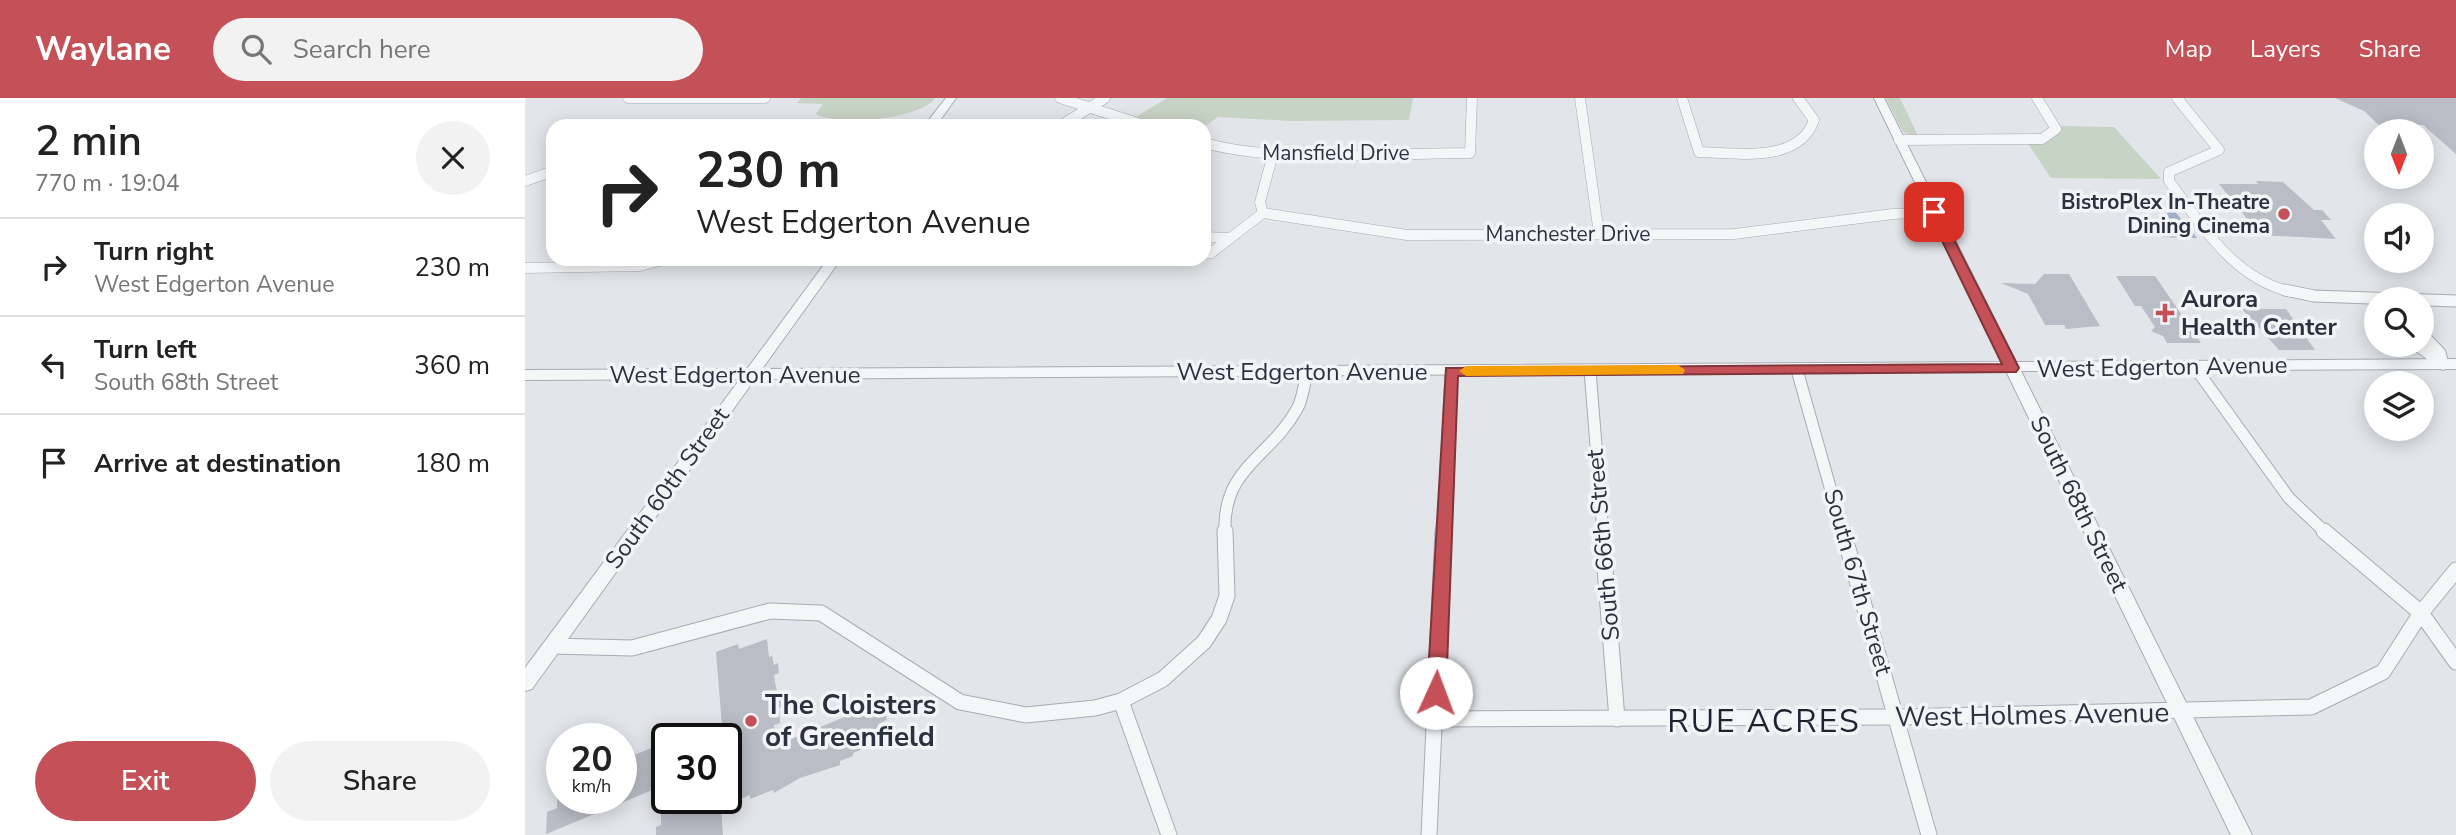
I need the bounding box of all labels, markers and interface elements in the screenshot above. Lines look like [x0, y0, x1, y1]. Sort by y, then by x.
search box [213, 18, 703, 81]
text: Waylane [35, 27, 171, 72]
icon: search [237, 30, 275, 68]
text: Search here [293, 32, 431, 67]
text: Map [2165, 33, 2212, 65]
text: Layers [2250, 33, 2321, 65]
text: Share [2359, 33, 2421, 65]
text: 2 min [35, 113, 142, 170]
north arrow [2364, 119, 2434, 189]
map controls [2364, 119, 2434, 441]
button: close [416, 121, 490, 195]
text: 230 m [696, 137, 840, 204]
street label: Mansfield Drive [1262, 139, 1410, 167]
icon: right [581, 147, 672, 238]
text: 770 m · 19:04 [35, 168, 180, 199]
pin [1904, 182, 1964, 242]
place label: BistroPlex In-Theatre Dining Cinema [2061, 188, 2270, 240]
icon: arrive [1915, 193, 1953, 231]
text: West Edgerton Avenue [696, 201, 1030, 244]
button: sound [2364, 203, 2434, 273]
marker: BistroPlex In-Theatre Dining Cinema [2276, 206, 2292, 222]
street label: Manchester Drive [1486, 220, 1650, 248]
text: Turn right [94, 234, 213, 269]
icon: right [35, 248, 73, 286]
text: 230 m [414, 250, 490, 285]
text: West Edgerton Avenue [94, 269, 334, 300]
place label: Aurora Health Center [2181, 283, 2337, 343]
button: search [2364, 287, 2434, 357]
marker: Aurora Health Center [2155, 303, 2175, 323]
text: Turn left [94, 332, 197, 367]
icon: left [35, 346, 73, 384]
text: 360 m [414, 348, 490, 383]
street label: West Edgerton Avenue [2036, 349, 2288, 385]
street label: West Edgerton Avenue [1177, 356, 1427, 388]
street label: West Edgerton Avenue [610, 359, 860, 391]
text: South 68th Street [94, 367, 278, 398]
button: layers [2364, 371, 2434, 441]
street label: South 60th Street [598, 400, 737, 575]
street label: South 68th Street [2022, 411, 2136, 598]
icon: arrive [35, 444, 73, 482]
text: Arrive at destination [94, 446, 341, 481]
text: 180 m [414, 446, 490, 481]
street label: South 66th Street [1579, 447, 1627, 642]
street label: South 67th Street [1816, 485, 1900, 679]
position arrow [1399, 656, 1473, 730]
place label: The Cloisters of Greenfield [765, 686, 936, 756]
street label: West Holmes Avenue [1894, 694, 2170, 736]
district label: RUE ACRES [1667, 700, 1861, 743]
marker: The Cloisters of Greenfield [743, 713, 759, 729]
speed limit sign: 30 [651, 723, 742, 814]
text: 20 [570, 736, 613, 783]
button: Exit [35, 741, 256, 821]
button: Share [270, 741, 490, 821]
text: km/h [572, 774, 611, 798]

